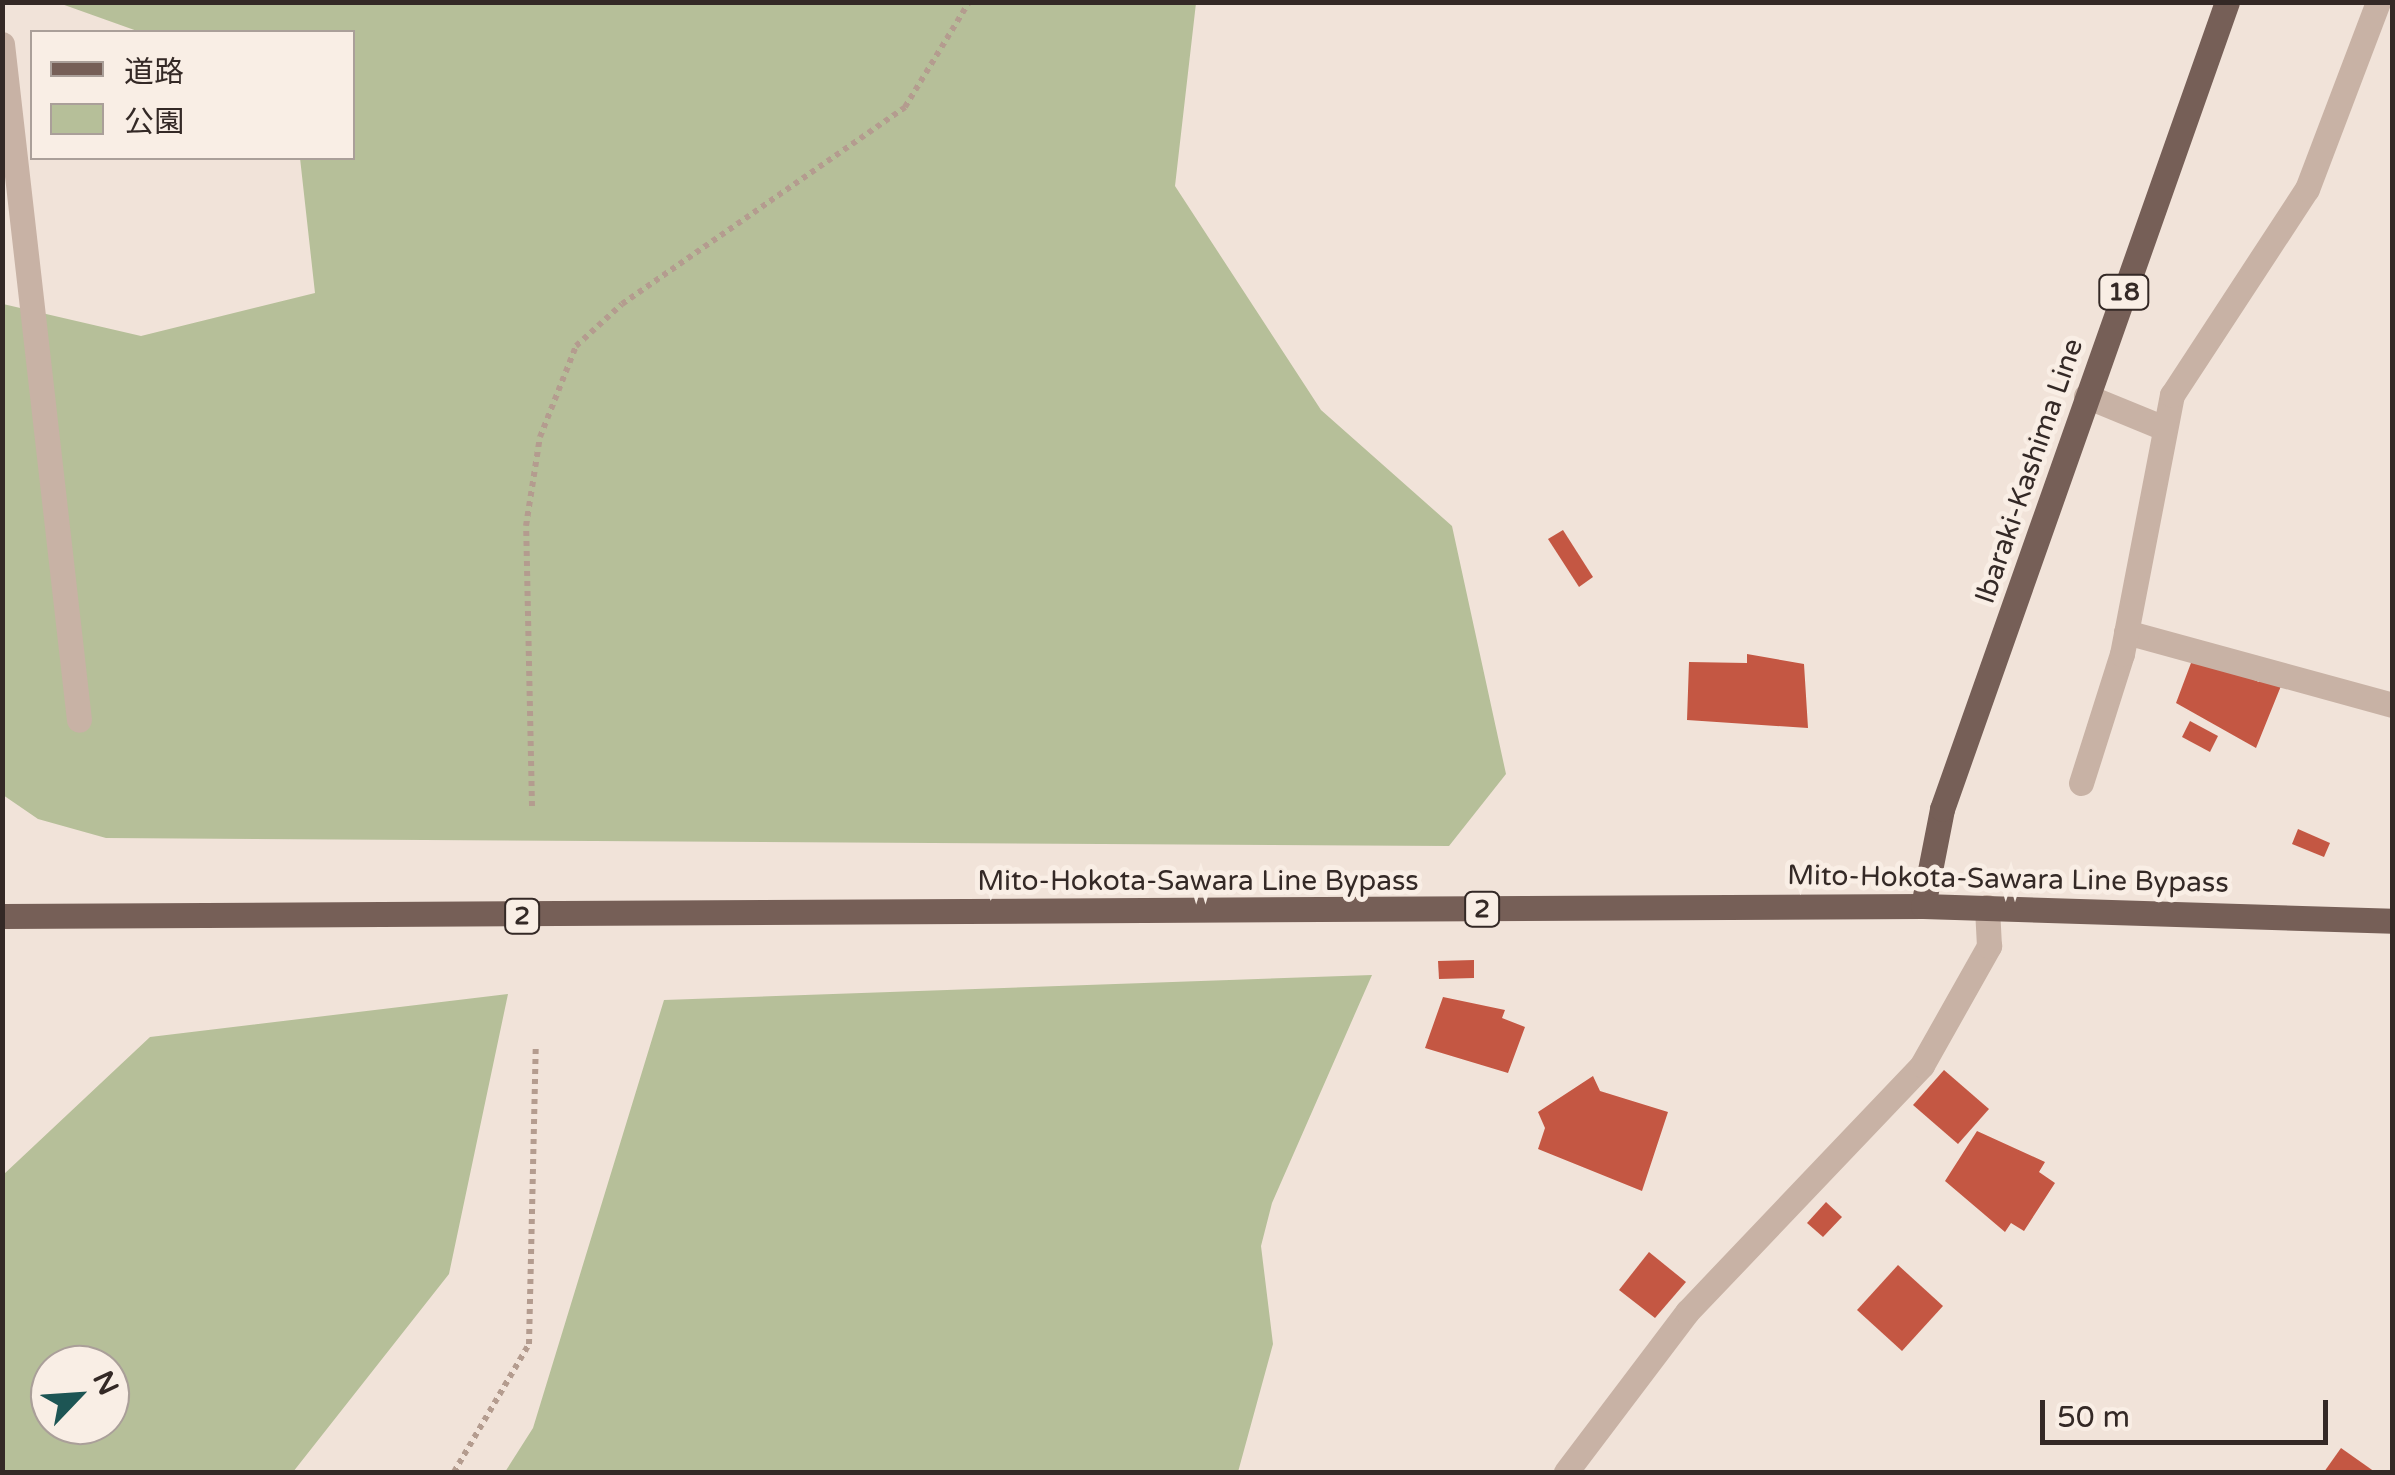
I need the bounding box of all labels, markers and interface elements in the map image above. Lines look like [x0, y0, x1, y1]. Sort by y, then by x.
legend [30, 30, 355, 160]
text: 道路 [124, 54, 184, 91]
text: 公園 [124, 104, 184, 141]
road number: 18 [2096, 272, 2152, 312]
street label: Ibaraki-Kashima Line [1968, 334, 2090, 608]
street label: Mito-Hokota-Sawara Line Bypass [1787, 858, 2229, 900]
street label: Mito-Hokota-Sawara Line Bypass [977, 864, 1419, 898]
road number: 2 [1462, 889, 1502, 929]
road number: 2 [502, 896, 542, 936]
north arrow [30, 1345, 130, 1445]
text: N [85, 1366, 126, 1401]
scale bar [2045, 1380, 2332, 1442]
text: 50 m [2057, 1399, 2130, 1436]

